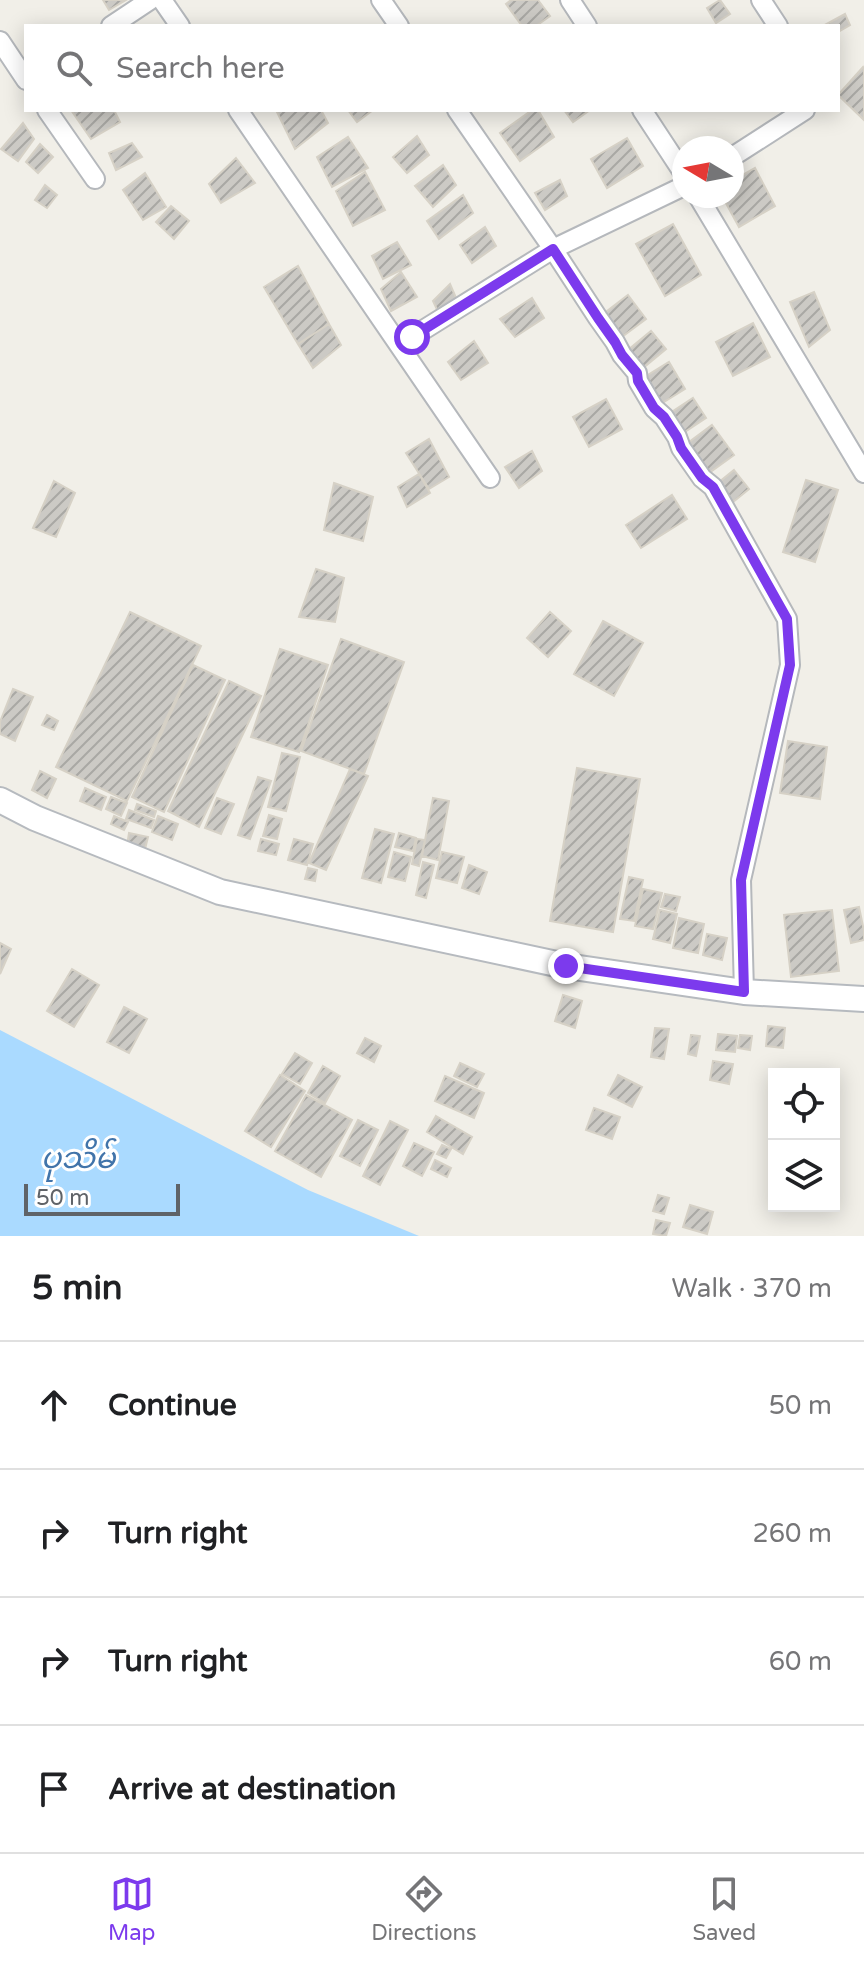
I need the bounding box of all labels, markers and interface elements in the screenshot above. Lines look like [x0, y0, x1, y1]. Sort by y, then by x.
search box [24, 24, 840, 112]
icon: search [52, 46, 96, 90]
text: Search here [116, 50, 285, 87]
north arrow [672, 136, 744, 208]
route start [394, 319, 430, 355]
route end [548, 948, 584, 984]
map controls [768, 1068, 840, 1212]
button: locate [768, 1068, 840, 1140]
water label: ပုသိမ် [41, 1137, 117, 1183]
button: layers [768, 1140, 840, 1212]
scale bar [24, 1180, 180, 1216]
text: 50 m [36, 1185, 90, 1211]
text: 5 min [32, 1268, 123, 1309]
text: Walk · 370 m [672, 1273, 832, 1304]
icon: ahead [32, 1383, 76, 1427]
text: Continue [108, 1387, 237, 1424]
text: 50 m [769, 1390, 832, 1421]
icon: right [32, 1511, 76, 1555]
text: Turn right [108, 1515, 248, 1552]
text: 260 m [752, 1518, 832, 1549]
icon: right [32, 1639, 76, 1683]
text: Turn right [108, 1643, 248, 1680]
text: 60 m [769, 1646, 832, 1677]
icon: arrive [32, 1767, 76, 1811]
text: Arrive at destination [108, 1771, 396, 1808]
tab: Map [108, 1872, 155, 1946]
tab: Directions [371, 1872, 477, 1946]
tab: Saved [692, 1872, 756, 1946]

